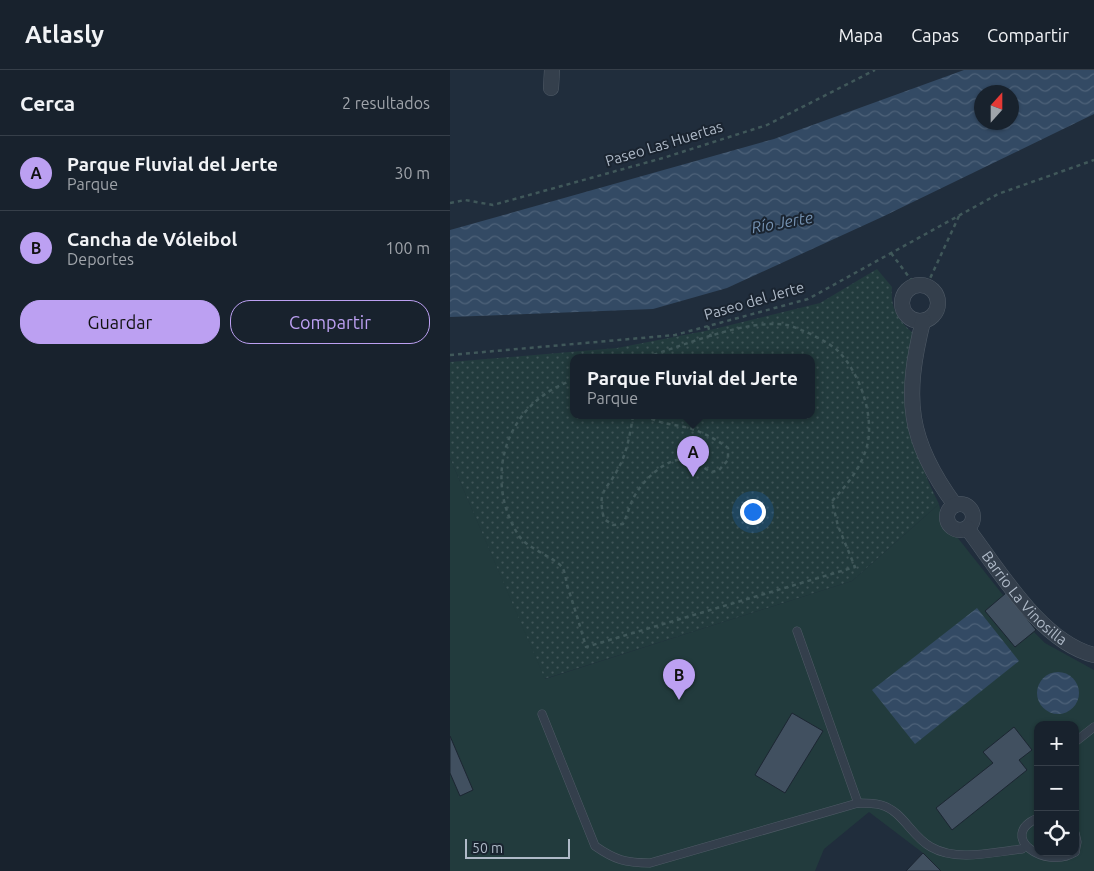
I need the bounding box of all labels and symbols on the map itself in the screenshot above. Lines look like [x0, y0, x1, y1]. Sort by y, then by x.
north arrow [974, 85, 1019, 130]
street label: Paseo Las Huertas [603, 118, 725, 169]
water label: Río Jerte [750, 208, 814, 236]
street label: Paseo del Jerte [702, 278, 806, 323]
pin: A [677, 436, 709, 477]
your location [740, 499, 766, 525]
street label: Barrio La Vinosilla [979, 548, 1070, 649]
pin: B [663, 659, 695, 700]
scale bar [465, 836, 570, 859]

